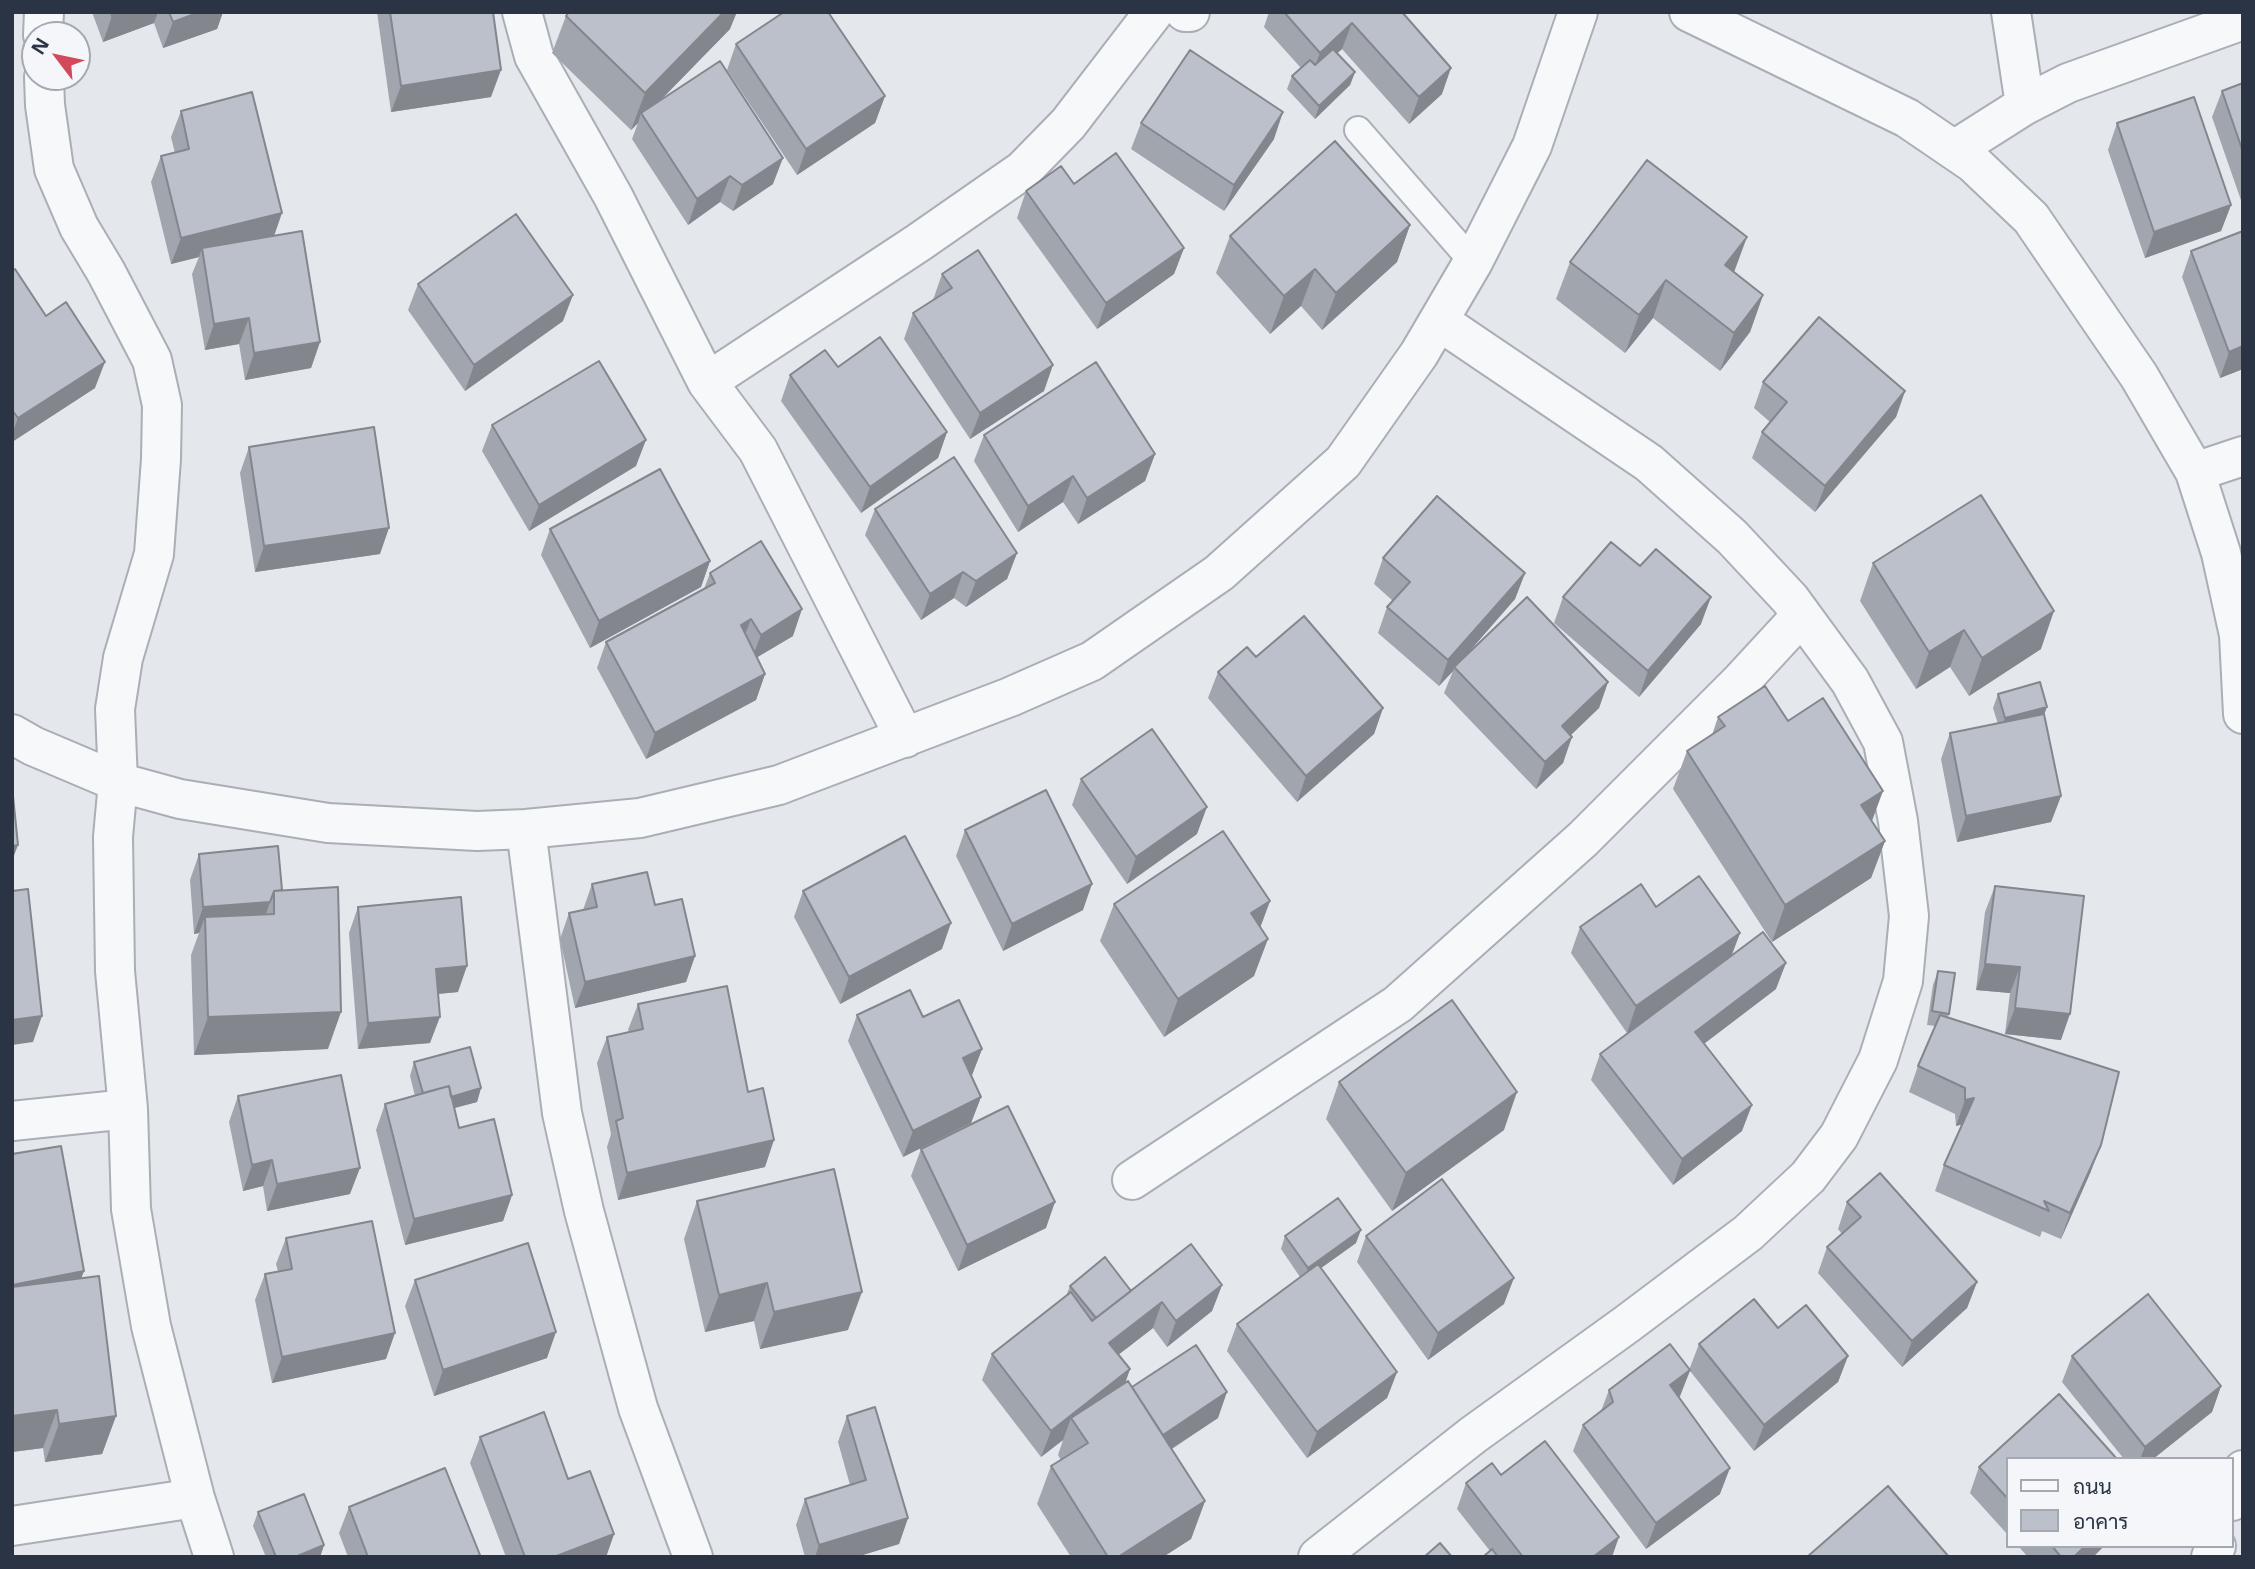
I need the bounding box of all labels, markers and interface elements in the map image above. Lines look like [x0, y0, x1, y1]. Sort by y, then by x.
north arrow [21, 21, 91, 91]
text: N [25, 32, 55, 59]
legend [2007, 1457, 2234, 1548]
text: ถนน [2073, 1472, 2112, 1500]
text: อาคาร [2073, 1507, 2129, 1535]

